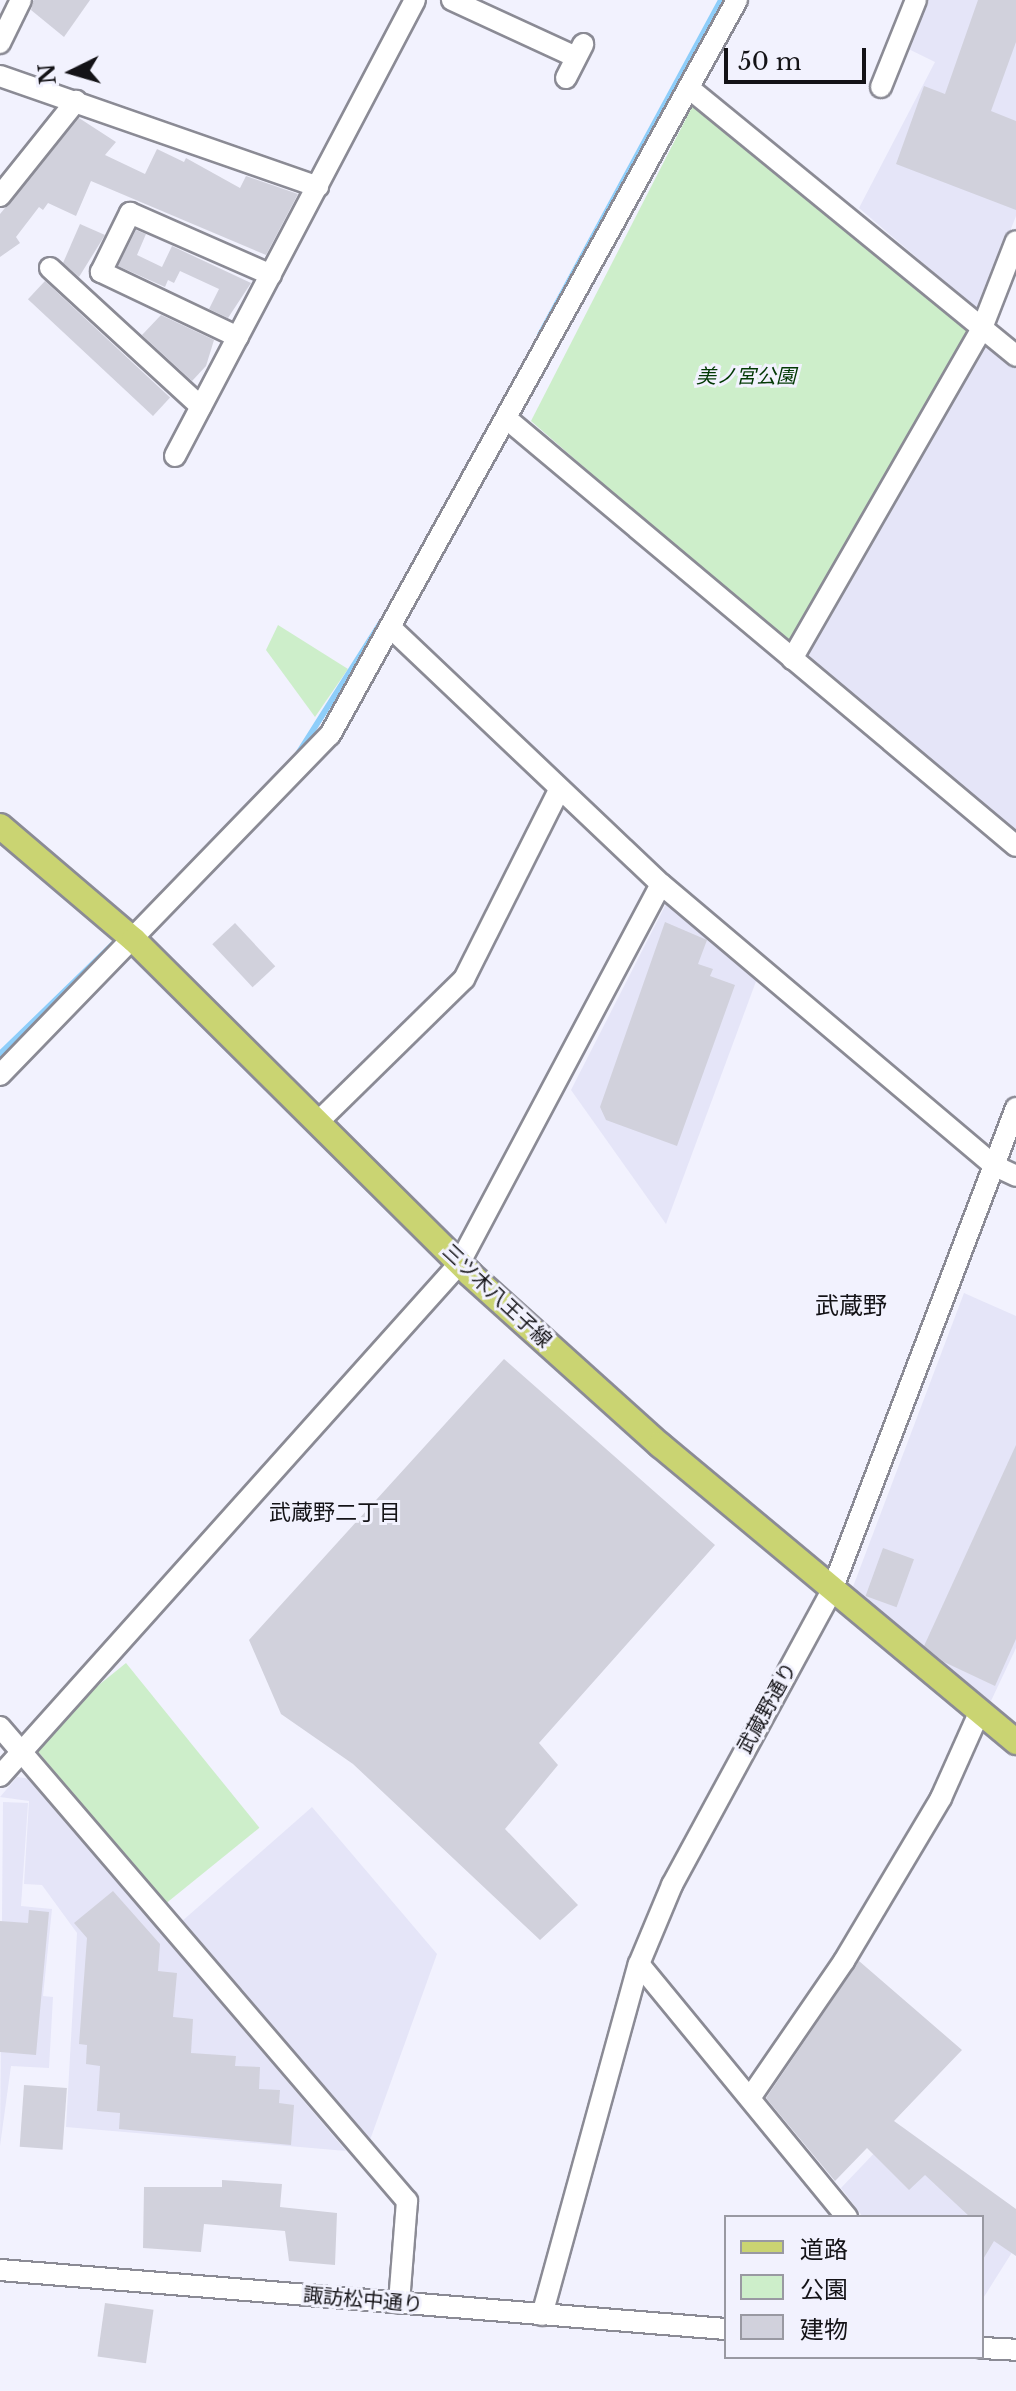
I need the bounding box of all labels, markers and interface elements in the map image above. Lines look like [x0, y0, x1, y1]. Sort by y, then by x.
north arrow [32, 32, 112, 112]
scale bar [728, 32, 870, 82]
text: 50 m [738, 47, 801, 76]
text: N [33, 63, 62, 86]
park label: 美ノ宮公園 [696, 364, 796, 388]
street label: 三ツ木八王子線 [438, 1239, 556, 1353]
district label: 武蔵野 [815, 1292, 887, 1320]
district label: 武蔵野二丁目 [269, 1500, 401, 1526]
street label: 武蔵野通り [732, 1658, 802, 1758]
legend [724, 2215, 984, 2359]
text: 道路 [800, 2235, 848, 2264]
text: 公園 [800, 2275, 848, 2304]
street label: 諏訪松中通り [302, 2283, 424, 2317]
text: 建物 [800, 2315, 848, 2344]

